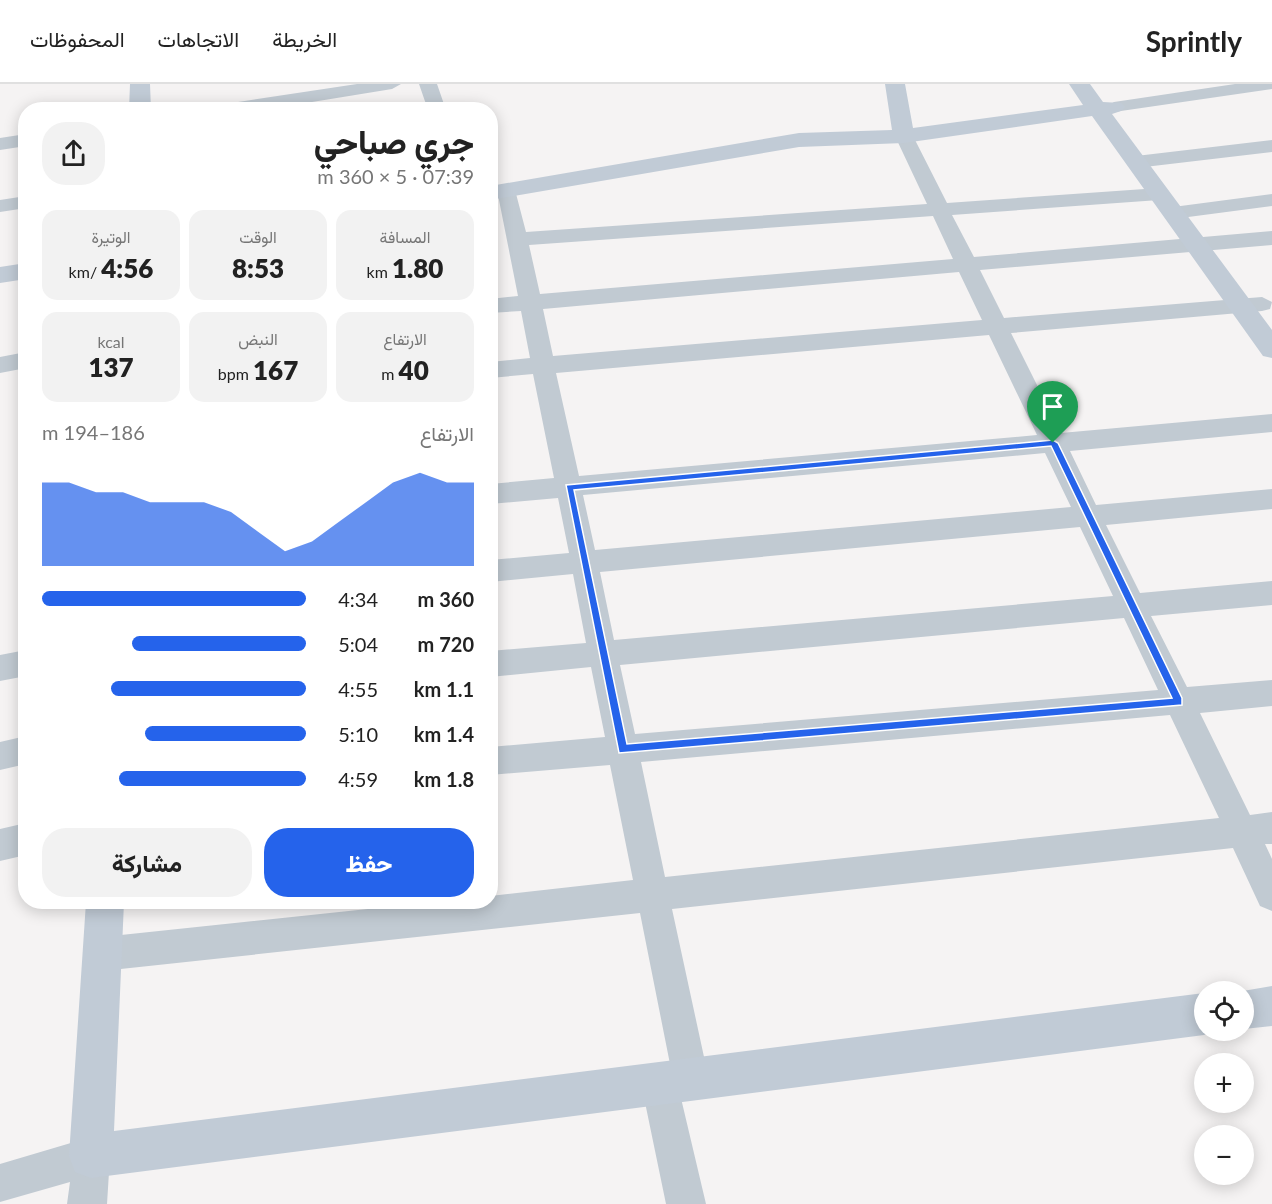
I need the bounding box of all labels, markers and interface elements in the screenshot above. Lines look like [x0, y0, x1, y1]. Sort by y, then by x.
text: Sprintly [1146, 24, 1242, 58]
text: المحفوظات [30, 26, 125, 51]
text: الاتجاهات [158, 26, 239, 51]
text: الخريطة [272, 26, 337, 51]
text: جري صباحي [314, 121, 474, 161]
button: share [42, 122, 105, 185]
text: 07:39 · 5 × 360 m [317, 164, 474, 188]
text: الوتيرة [91, 227, 131, 246]
text: الوقت [239, 227, 277, 246]
text: المسافة [380, 227, 430, 246]
text: 4:56 [101, 252, 153, 284]
text: 8:53 [232, 252, 284, 284]
text: 1.80 [392, 252, 443, 284]
text: /km [69, 262, 101, 281]
text: km [367, 262, 392, 281]
text: النبض [238, 329, 278, 348]
text: الارتفاع [383, 329, 427, 348]
text: kcal [97, 332, 125, 351]
text: 137 [88, 351, 134, 383]
text: 167 [253, 354, 298, 386]
text: 40 [399, 354, 429, 386]
text: bpm [218, 364, 253, 383]
text: m [381, 364, 399, 383]
pin [1027, 381, 1078, 443]
icon: arrive [1036, 390, 1069, 423]
text: 186–194 m [42, 420, 145, 444]
text: الارتفاع [420, 421, 474, 445]
text: 4:34 [338, 587, 378, 611]
text: 360 m [418, 587, 474, 611]
text: 5:04 [338, 632, 378, 656]
text: 720 m [418, 632, 474, 656]
text: 4:55 [338, 677, 378, 701]
text: 1.1 km [414, 677, 474, 701]
text: 5:10 [338, 722, 378, 746]
text: 1.4 km [414, 722, 474, 746]
text: 4:59 [338, 767, 378, 791]
text: 1.8 km [414, 767, 474, 791]
button: مشاركة [42, 828, 252, 897]
button: حفظ [264, 828, 474, 897]
map controls [1194, 981, 1254, 1185]
button: locate [1194, 981, 1254, 1041]
button: + [1194, 1053, 1254, 1113]
button: − [1194, 1125, 1254, 1185]

